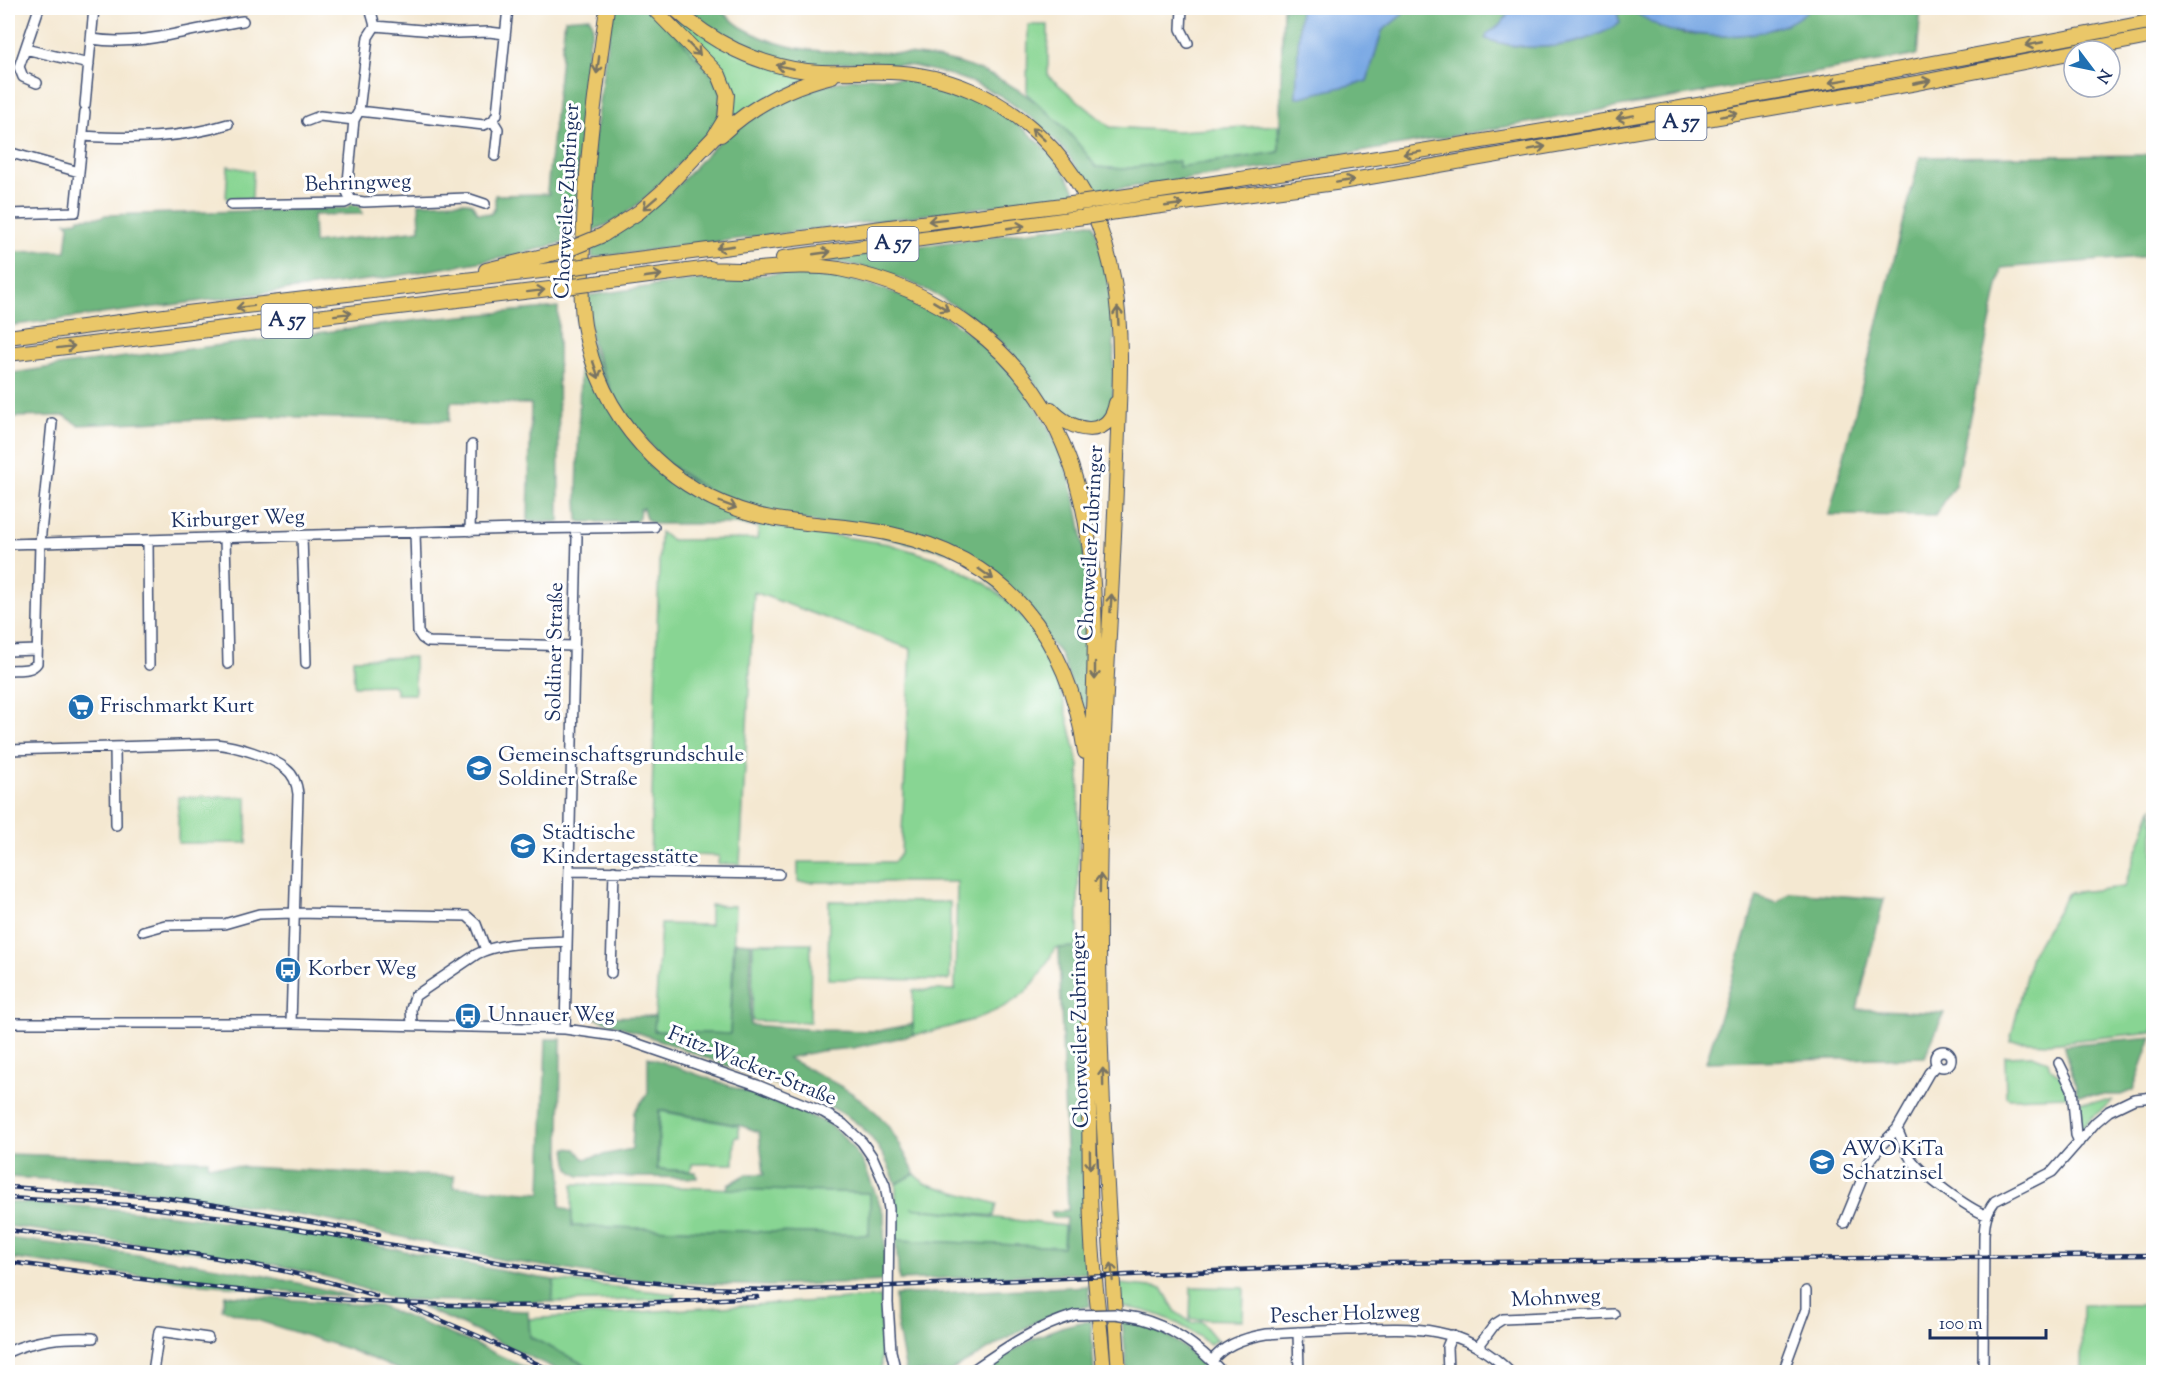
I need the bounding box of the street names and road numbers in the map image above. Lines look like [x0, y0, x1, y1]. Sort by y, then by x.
street label: Chorweiler Zubringer [548, 102, 588, 300]
road number: A 57 [1656, 106, 1706, 140]
street label: Behringweg [304, 167, 412, 201]
road number: A 57 [868, 227, 918, 261]
road number: A 57 [262, 304, 312, 338]
street label: Chorweiler Zubringer [1072, 444, 1112, 642]
street label: Kirburger Weg [171, 503, 305, 537]
street label: Soldiner Straße [540, 582, 572, 722]
street label: Chorweiler Zubringer [1064, 932, 1098, 1128]
street label: Fritz-Wacker-Straße [663, 1019, 841, 1115]
street label: Mohnweg [1510, 1282, 1602, 1316]
street label: Pescher Holzweg [1270, 1297, 1420, 1333]

